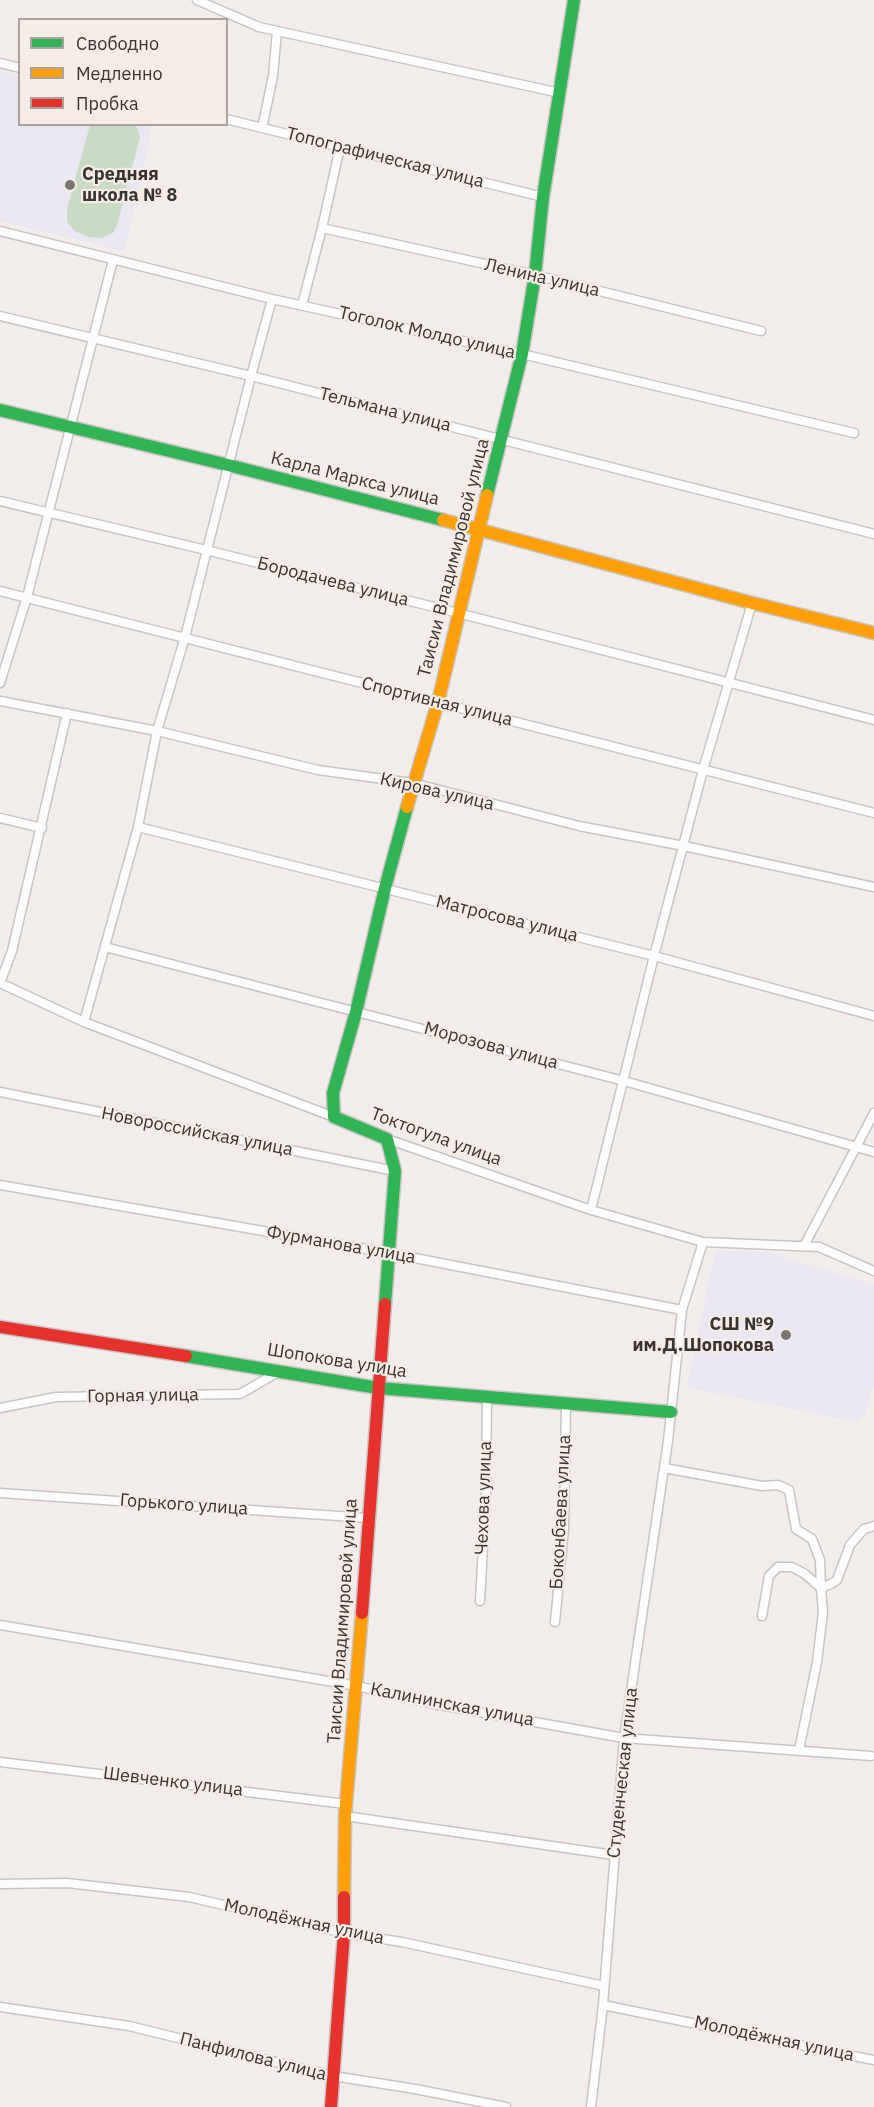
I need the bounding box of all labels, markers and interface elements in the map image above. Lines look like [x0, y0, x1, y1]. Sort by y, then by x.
legend [18, 18, 228, 126]
text: Свободно [76, 32, 159, 55]
text: Медленно [76, 62, 163, 85]
text: Пробка [76, 92, 139, 115]
street label: Топографическая улица [284, 123, 486, 193]
place label: Средняя школа № 8 [82, 164, 177, 207]
marker: Средняя школа № 8 [63, 178, 77, 192]
street label: Ленина улица [482, 254, 602, 302]
street label: Тоголок Молдо улица [336, 302, 518, 364]
street label: Тельмана улица [317, 383, 453, 437]
street label: Таисии Владимировой улица [414, 436, 494, 680]
street label: Карла Маркса улица [268, 448, 442, 510]
street label: Бородачева улица [255, 553, 411, 611]
street label: Спортивная улица [359, 673, 515, 731]
street label: Кирова улица [378, 768, 496, 816]
street label: Матросова улица [434, 891, 580, 947]
street label: Морозова улица [422, 1018, 560, 1074]
street label: Новороссийская улица [99, 1103, 295, 1161]
street label: Токтогула улица [367, 1103, 505, 1171]
street label: Фурманова улица [265, 1221, 417, 1269]
place label: СШ №9 им.Д.Шопокова [632, 1314, 774, 1356]
marker: СШ №9 им.Д.Шопокова [779, 1328, 793, 1342]
street label: Шопокова улица [266, 1339, 408, 1383]
street label: Горная улица [87, 1384, 199, 1408]
street label: Боконбаева улица [546, 1434, 576, 1590]
street label: Чехова улица [471, 1441, 497, 1555]
street label: Горького улица [119, 1490, 249, 1520]
street label: Таисии Владимировой улица [324, 1498, 362, 1744]
street label: Калининская улица [368, 1679, 536, 1731]
street label: Студенческая улица [603, 1687, 643, 1859]
street label: Шевченко улица [102, 1763, 244, 1801]
street label: Молодёжная улица [222, 1894, 386, 1950]
street label: Молодёжная улица [692, 2011, 856, 2067]
street label: Панфилова улица [177, 2028, 329, 2086]

